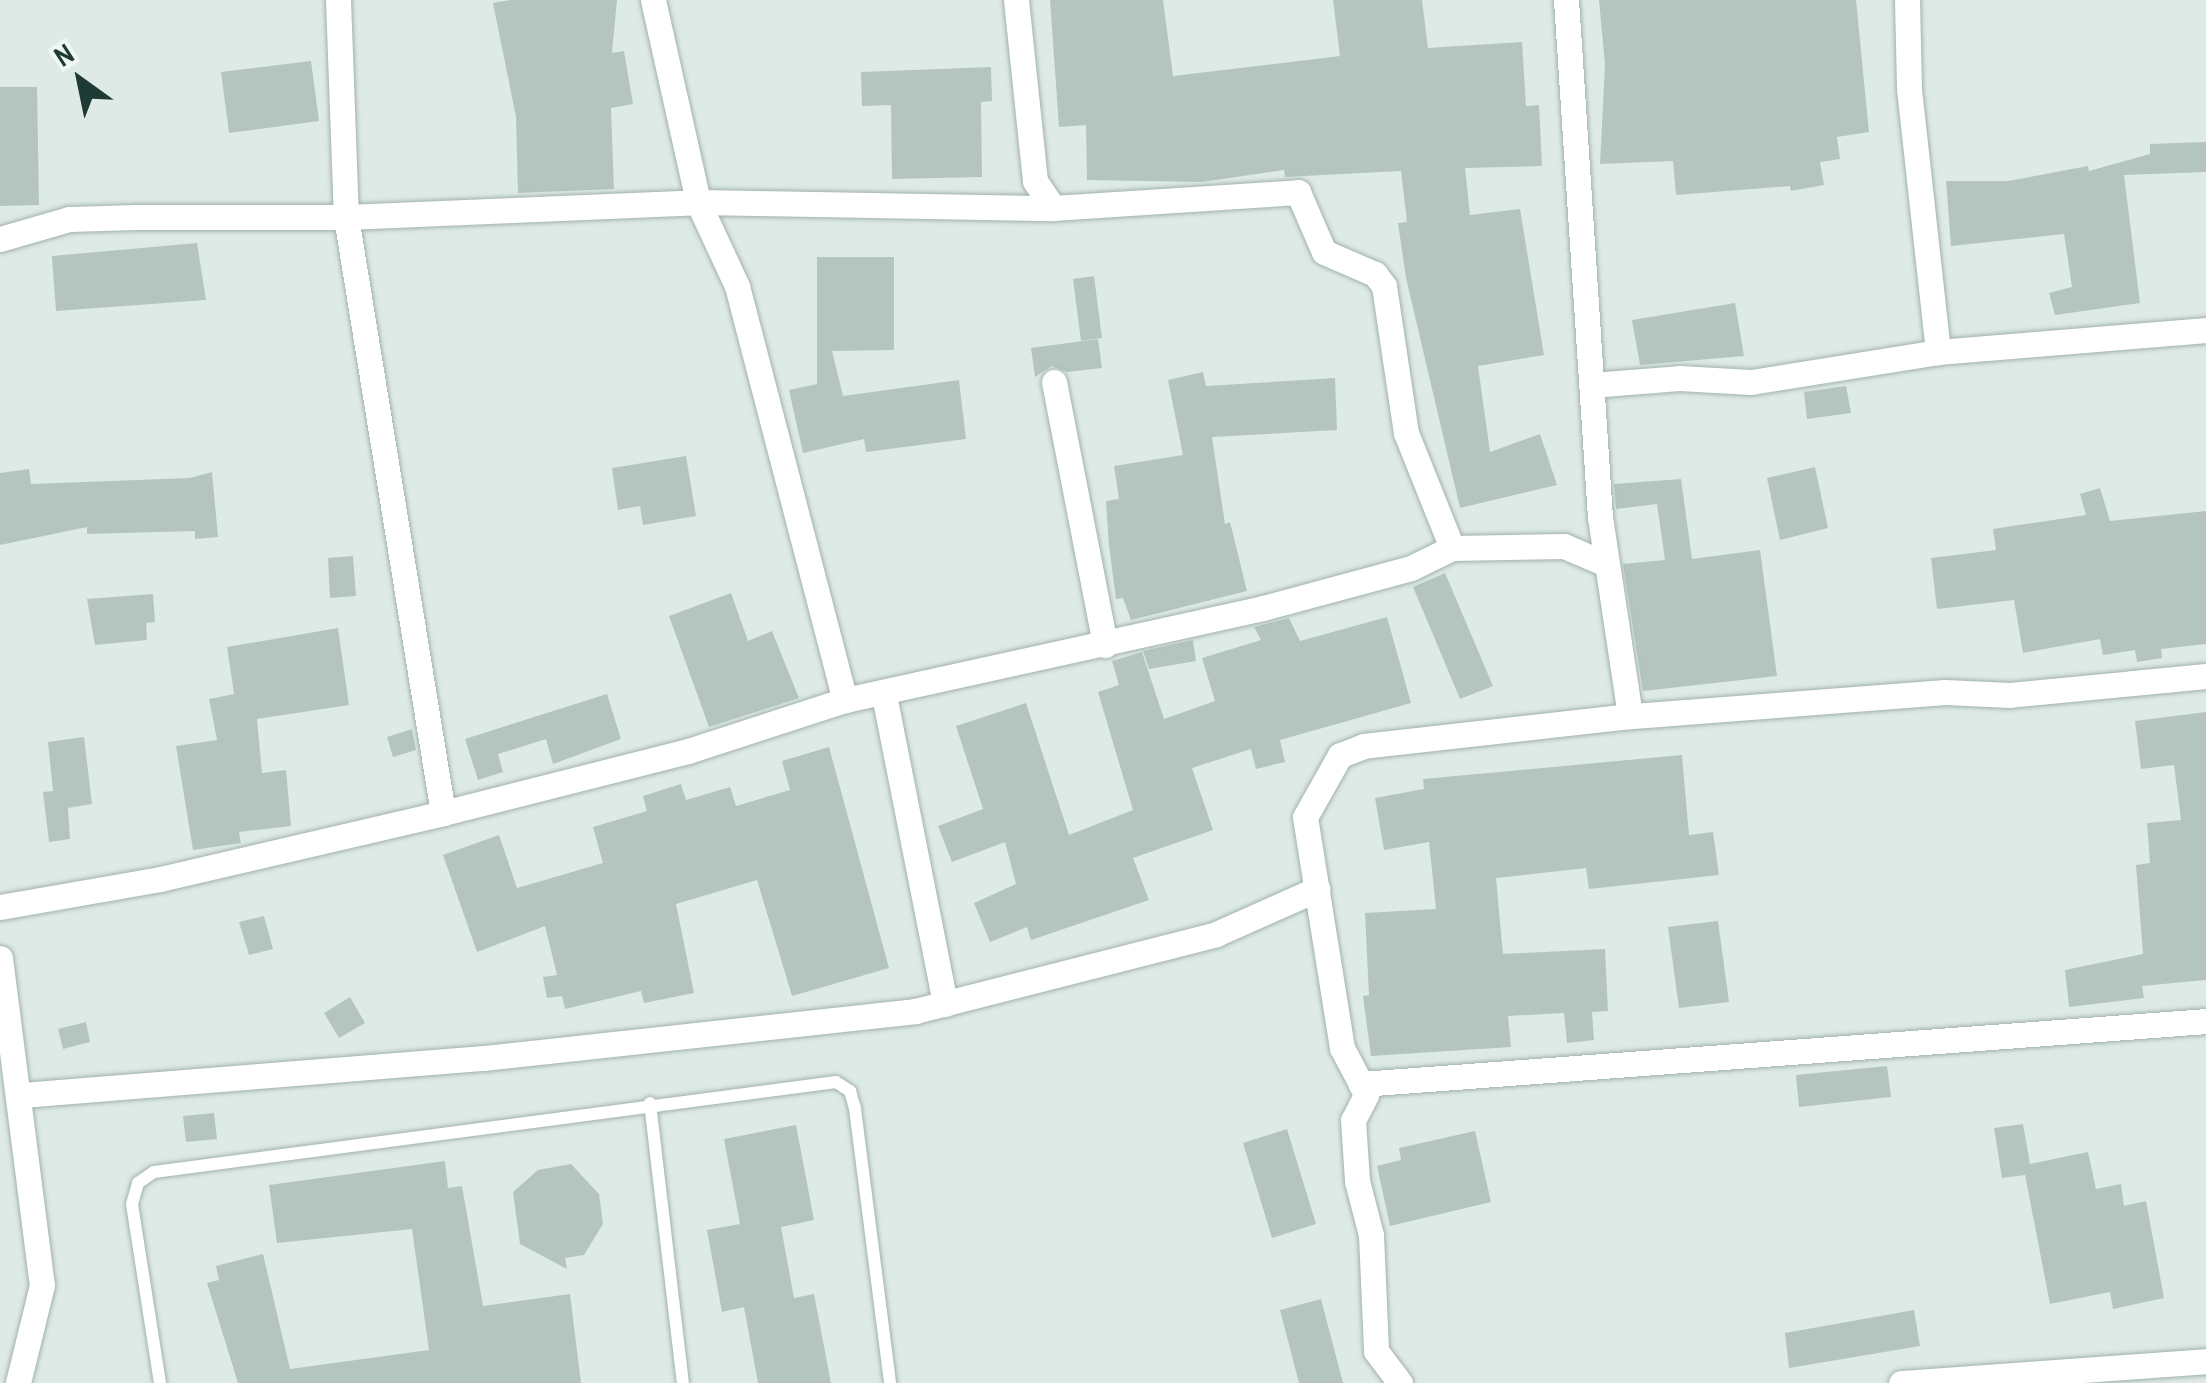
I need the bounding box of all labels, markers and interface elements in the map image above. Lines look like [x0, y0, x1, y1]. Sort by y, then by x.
north arrow [30, 30, 130, 130]
text: N [46, 34, 81, 75]

